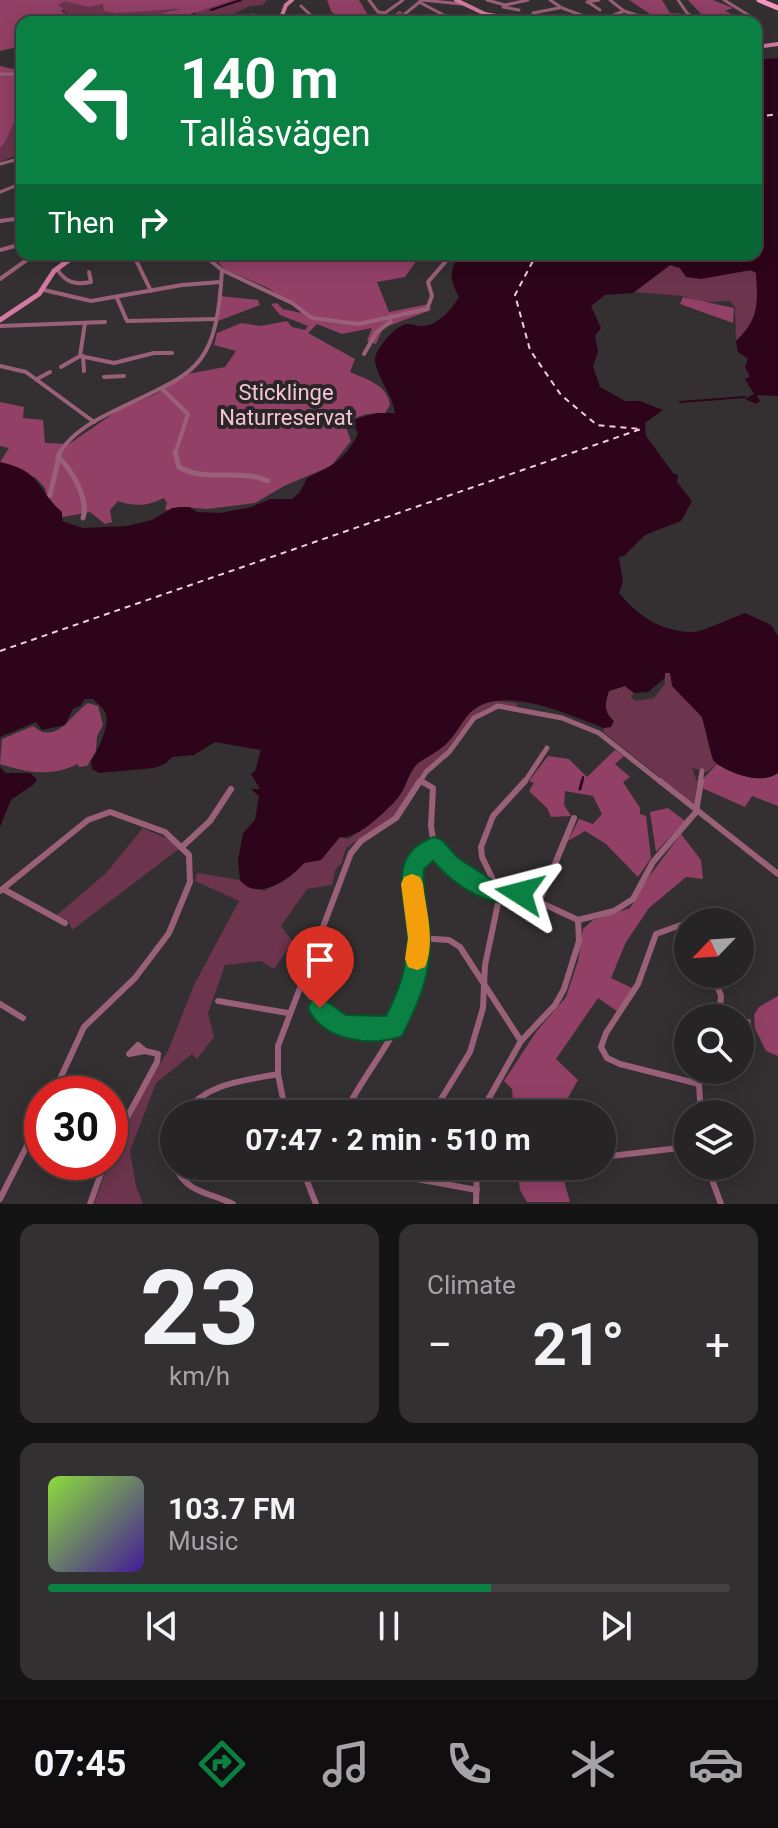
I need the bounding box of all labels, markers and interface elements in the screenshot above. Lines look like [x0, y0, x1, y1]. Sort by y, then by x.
text: 140 m [180, 46, 339, 112]
icon: left [48, 48, 152, 152]
text: Tallåsvägen [180, 113, 371, 155]
icon: right [131, 200, 175, 244]
text: Then [48, 205, 115, 240]
park label: Sticklinge Naturreservat [219, 380, 353, 430]
position arrow [478, 851, 562, 935]
north arrow [674, 908, 754, 988]
map controls [674, 908, 754, 1180]
pin [286, 926, 354, 1008]
icon: arrive [298, 938, 342, 982]
button: search [674, 1004, 754, 1084]
speed limit sign: 30 [24, 1076, 128, 1180]
button: layers [674, 1100, 754, 1180]
text: 07:47 · 2 min · 510 m [245, 1122, 531, 1157]
text: 23 [140, 1248, 259, 1369]
text: Climate [427, 1270, 516, 1300]
text: 21° [532, 1309, 625, 1380]
text: − [427, 1319, 452, 1371]
text: + [705, 1319, 730, 1371]
text: km/h [169, 1361, 230, 1391]
text: 103.7 FM [168, 1491, 296, 1526]
text: Music [168, 1526, 238, 1556]
icon: previous [140, 1604, 184, 1648]
icon: pause [367, 1604, 411, 1648]
icon: next [594, 1604, 638, 1648]
icon: directions [194, 1736, 250, 1792]
icon: music [318, 1736, 374, 1792]
icon: phone [441, 1736, 497, 1792]
icon: climate [565, 1736, 621, 1792]
icon: car [688, 1736, 744, 1792]
text: 07:45 [34, 1743, 127, 1785]

